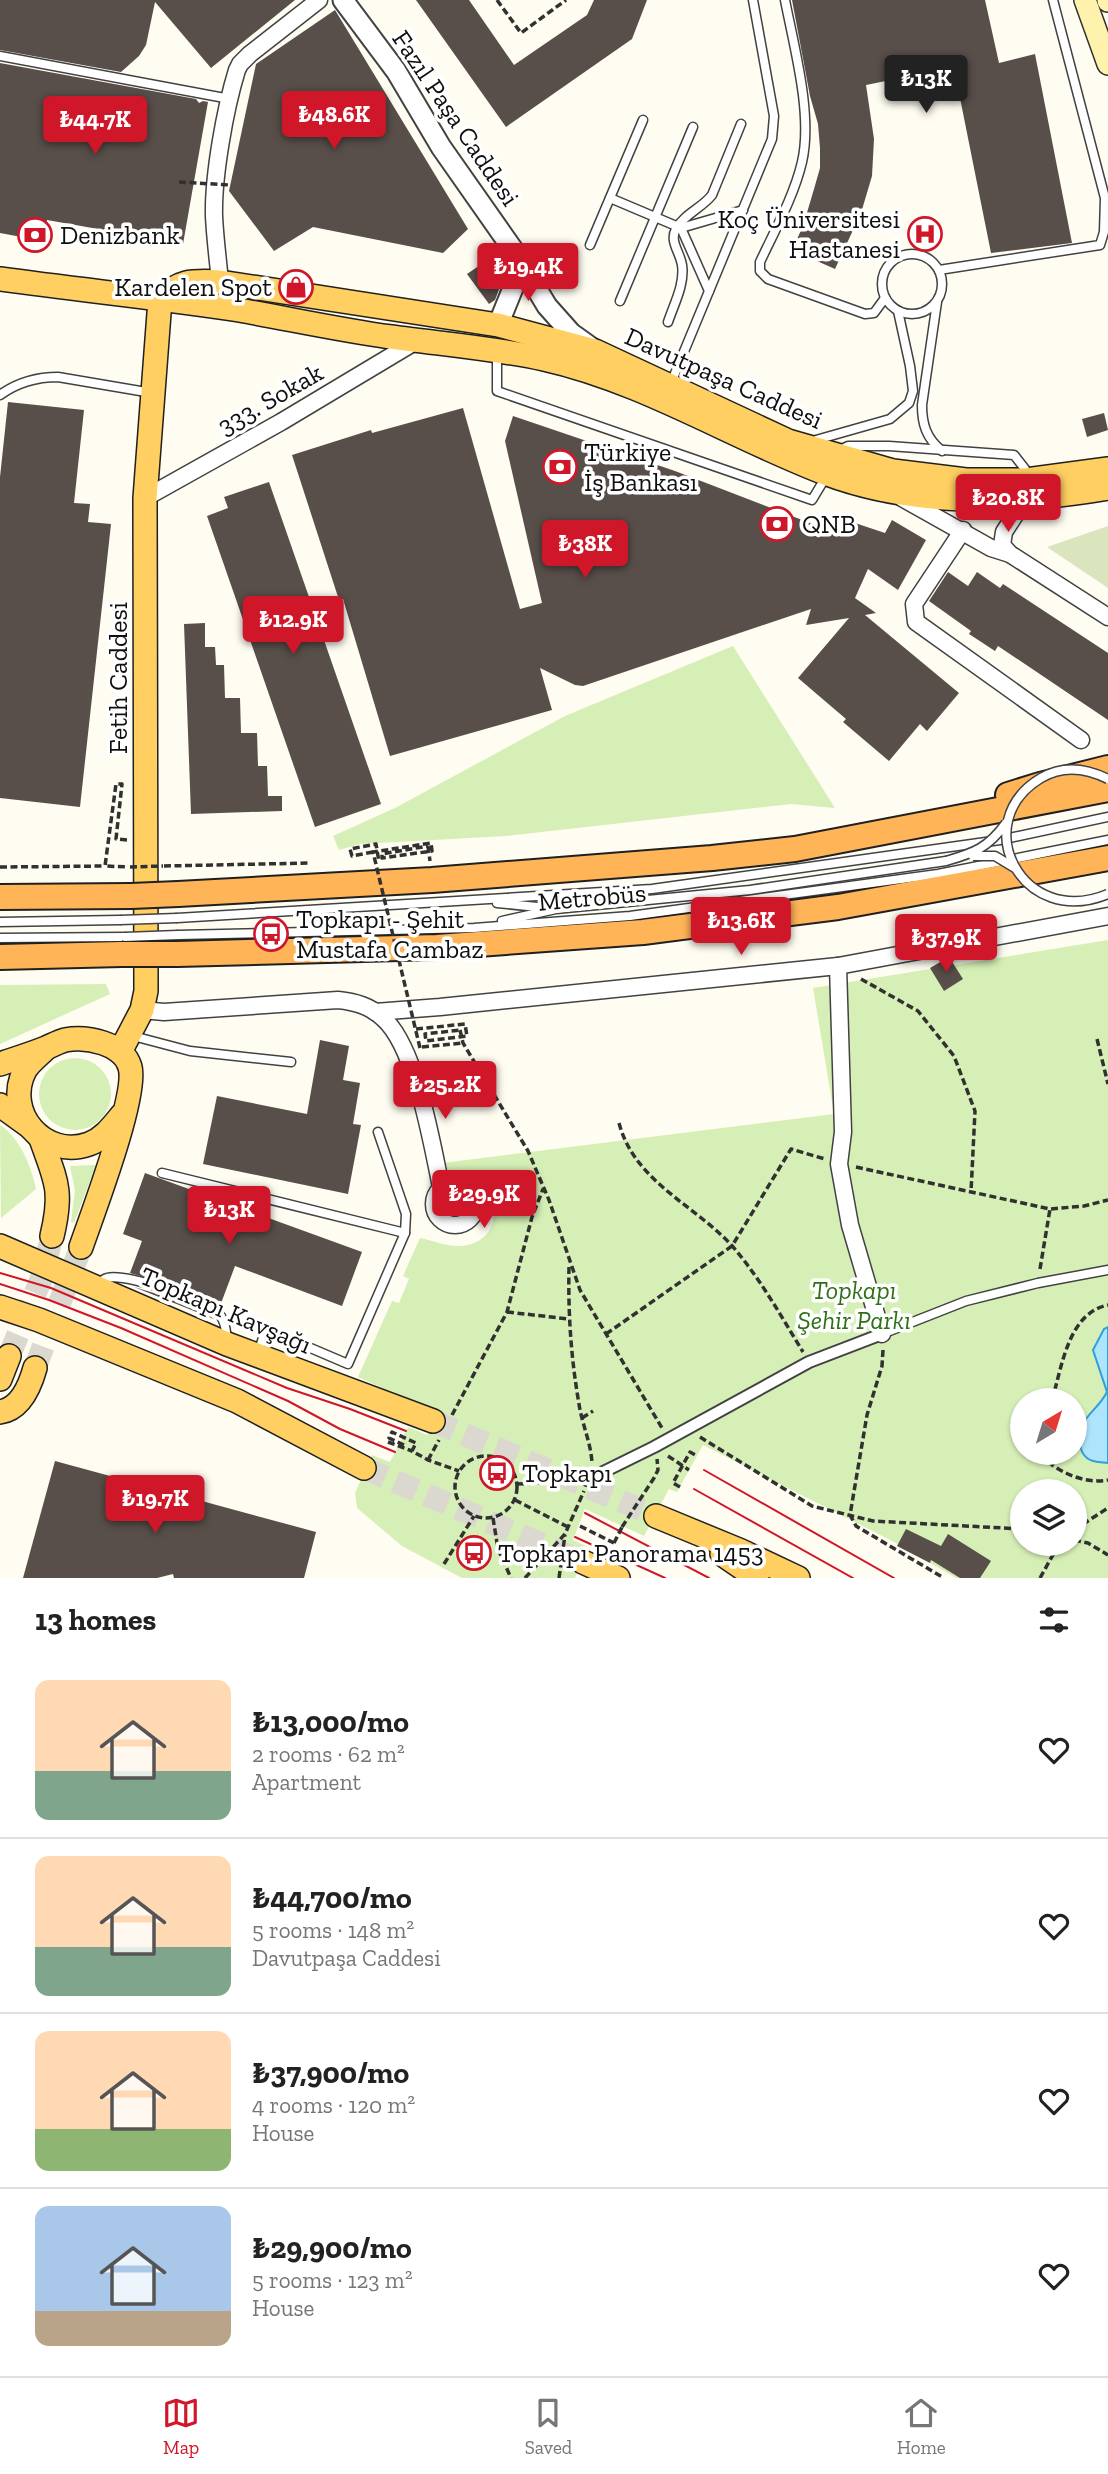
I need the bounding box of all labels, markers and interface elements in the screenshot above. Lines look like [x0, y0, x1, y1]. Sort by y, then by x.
street label: Fazıl Paşa Caddesi [385, 24, 527, 212]
pin: ₺13K [885, 55, 967, 115]
text: ₺13K [901, 64, 951, 92]
pin: ₺48.6K [277, 92, 391, 151]
pin: ₺44.7K [38, 96, 152, 156]
text: ₺48.6K [298, 100, 370, 128]
text: ₺44.7K [59, 105, 131, 133]
place label: Koç Üniversitesi Hastanesi [718, 203, 900, 265]
hospital icon: Koç Üniversitesi Hastanesi [906, 215, 944, 253]
bank icon: Denizbank [16, 216, 54, 254]
place label: Denizbank [60, 219, 180, 251]
pin: ₺19.4K [471, 244, 585, 303]
text: ₺19.4K [493, 252, 563, 280]
shop icon: Kardelen Spot [277, 268, 315, 306]
place label: Kardelen Spot [114, 271, 272, 303]
street label: Davutpaşa Caddesi [620, 320, 828, 436]
street label: 333. Sokak [212, 356, 329, 442]
place label: Türkiye İş Bankası [584, 436, 697, 498]
bank icon: Türkiye İş Bankası [541, 448, 579, 486]
pin: ₺20.8K [951, 475, 1065, 534]
text: ₺20.8K [972, 483, 1044, 511]
bank icon: QNB [758, 505, 796, 543]
place label: QNB [802, 508, 856, 540]
pin: ₺38K [544, 520, 626, 580]
text: ₺38K [558, 529, 612, 557]
pin: ₺12.9K [236, 596, 350, 656]
street label: Fetih Caddesi [102, 602, 134, 754]
text: ₺12.9K [259, 605, 327, 633]
street label: Metrobüs [537, 876, 647, 918]
pin: ₺13.6K [684, 898, 798, 957]
place label: Topkapı - Şehit Mustafa Cambaz [296, 903, 484, 965]
text: ₺13.6K [707, 906, 775, 934]
pin: ₺37.9K [889, 914, 1003, 974]
bus stop icon: Topkapı - Şehit Mustafa Cambaz [252, 915, 290, 953]
text: ₺37.9K [911, 923, 981, 951]
pin: ₺25.2K [388, 1062, 502, 1121]
text: ₺25.2K [409, 1070, 481, 1098]
pin: ₺29.9K [427, 1170, 541, 1230]
text: ₺29.9K [448, 1179, 520, 1207]
pin: ₺13K [188, 1186, 270, 1246]
text: ₺13K [204, 1195, 254, 1223]
street label: Topkapı Kavşağı [136, 1260, 316, 1360]
park label: Topkapı Şehir Parkı [797, 1274, 911, 1336]
north arrow [1010, 1388, 1087, 1465]
map controls [1010, 1388, 1087, 1556]
bus stop icon: Topkapı [478, 1454, 516, 1492]
place label: Topkapı [522, 1457, 612, 1489]
pin: ₺19.7K [98, 1476, 212, 1535]
button: layers [1010, 1479, 1087, 1556]
text: ₺19.7K [121, 1484, 189, 1512]
bus stop icon: Topkapı Panorama 1453 [455, 1534, 493, 1572]
place label: Topkapı Panorama 1453 [498, 1537, 764, 1569]
icon: filters [1035, 1601, 1073, 1639]
text: 13 homes [35, 1602, 156, 1638]
text: ₺13,000/mo [252, 1704, 409, 1740]
icon: home [91, 1708, 175, 1792]
icon: heart [1035, 1731, 1073, 1769]
text: 2 rooms · 62 m² [252, 1740, 405, 1768]
text: Apartment [252, 1768, 361, 1796]
text: ₺44,700/mo [252, 1880, 412, 1916]
icon: home [91, 1884, 175, 1968]
icon: heart [1035, 1907, 1073, 1945]
text: 5 rooms · 148 m² [252, 1916, 414, 1944]
text: Davutpaşa Caddesi [252, 1944, 441, 1972]
text: ₺37,900/mo [252, 2055, 409, 2091]
icon: home [91, 2059, 175, 2143]
icon: heart [1035, 2082, 1073, 2120]
text: 4 rooms · 120 m² [252, 2091, 415, 2119]
text: House [252, 2119, 314, 2147]
text: ₺29,900/mo [252, 2230, 412, 2266]
icon: home [91, 2234, 175, 2318]
icon: heart [1035, 2257, 1073, 2295]
text: 5 rooms · 123 m² [252, 2266, 413, 2294]
text: House [252, 2294, 314, 2322]
tab: Map [162, 2394, 200, 2459]
tab: Saved [525, 2394, 572, 2459]
tab: Home [897, 2394, 946, 2459]

